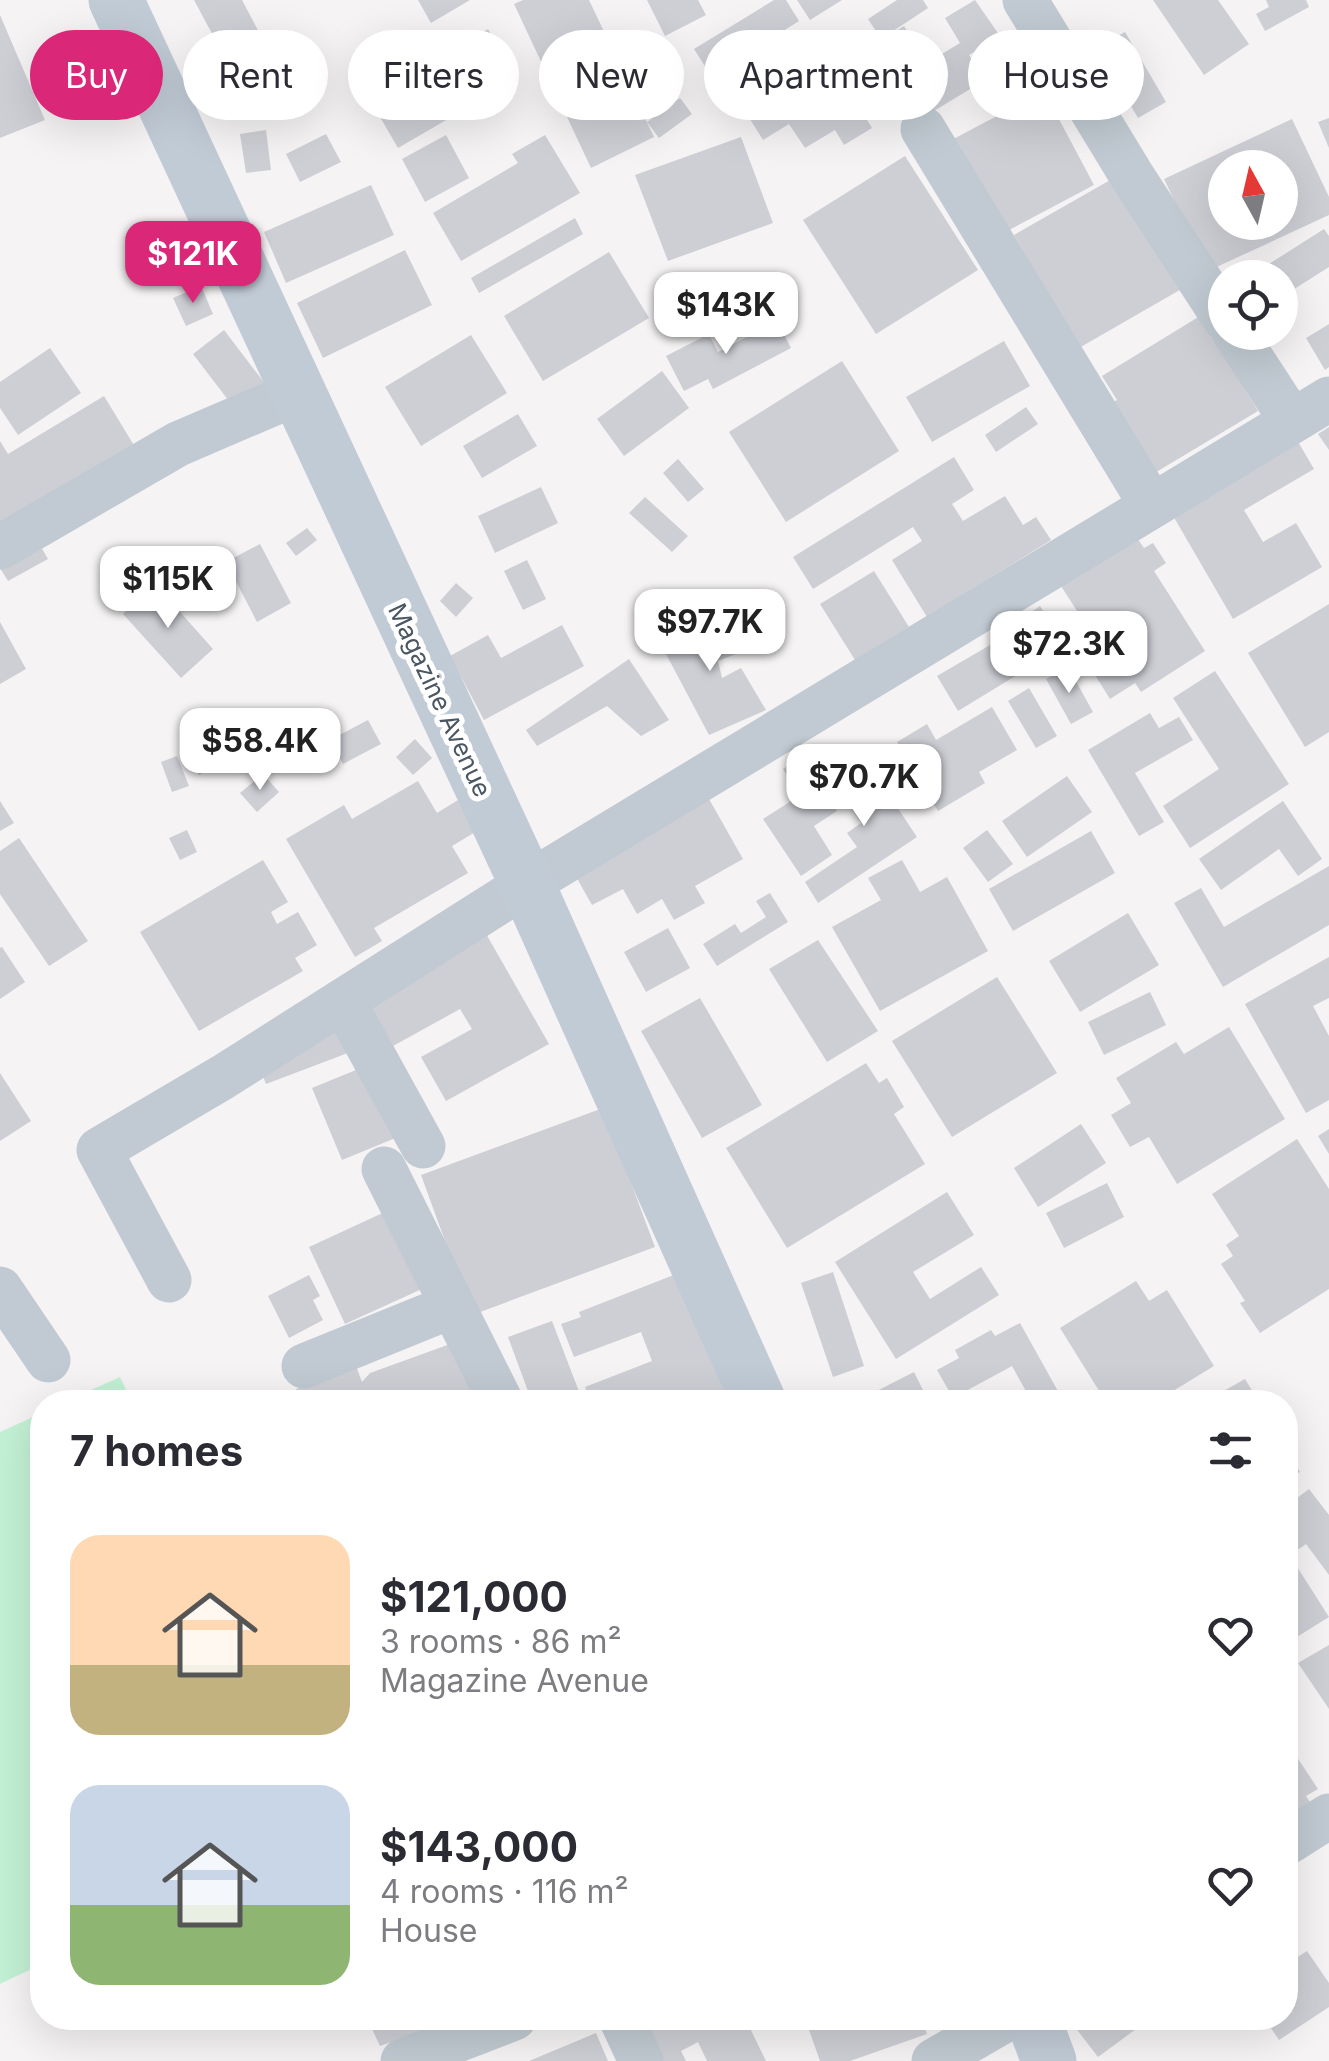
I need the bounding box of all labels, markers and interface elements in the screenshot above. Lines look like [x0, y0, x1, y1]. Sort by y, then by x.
chip: Buy [30, 30, 163, 120]
chip: Rent [183, 30, 328, 120]
chip: Filters [348, 30, 519, 120]
chip: New [539, 30, 684, 120]
chip: Apartment [704, 30, 948, 120]
chip: House [968, 30, 1144, 120]
north arrow [1208, 150, 1298, 240]
map controls [1208, 150, 1298, 350]
pin: $121K [123, 221, 263, 306]
text: $121K [147, 234, 239, 273]
button: locate [1208, 260, 1298, 350]
pin: $143K [656, 272, 796, 357]
text: $143K [676, 285, 776, 324]
pin: $115K [98, 546, 238, 631]
text: $115K [122, 559, 214, 598]
pin: $97.7K [629, 589, 791, 674]
street label: Magazine Avenue [382, 598, 498, 802]
text: $97.7K [656, 602, 764, 641]
pin: $72.3K [988, 611, 1150, 696]
text: $72.3K [1012, 624, 1126, 663]
pin: $58.4K [179, 708, 341, 793]
text: $58.4K [202, 721, 318, 760]
pin: $70.7K [783, 744, 945, 829]
text: $70.7K [808, 757, 920, 796]
icon: filters [1203, 1423, 1258, 1478]
text: 7 homes [70, 1425, 243, 1476]
text: $121,000 [380, 1571, 568, 1622]
icon: home [150, 1575, 270, 1695]
icon: heart [1203, 1608, 1258, 1663]
text: 3 rooms · 86 m² [380, 1622, 622, 1661]
text: Magazine Avenue [380, 1661, 649, 1700]
text: $143,000 [380, 1821, 578, 1872]
icon: home [150, 1825, 270, 1945]
icon: heart [1203, 1858, 1258, 1913]
text: 4 rooms · 116 m² [380, 1872, 629, 1911]
text: House [380, 1911, 477, 1950]

